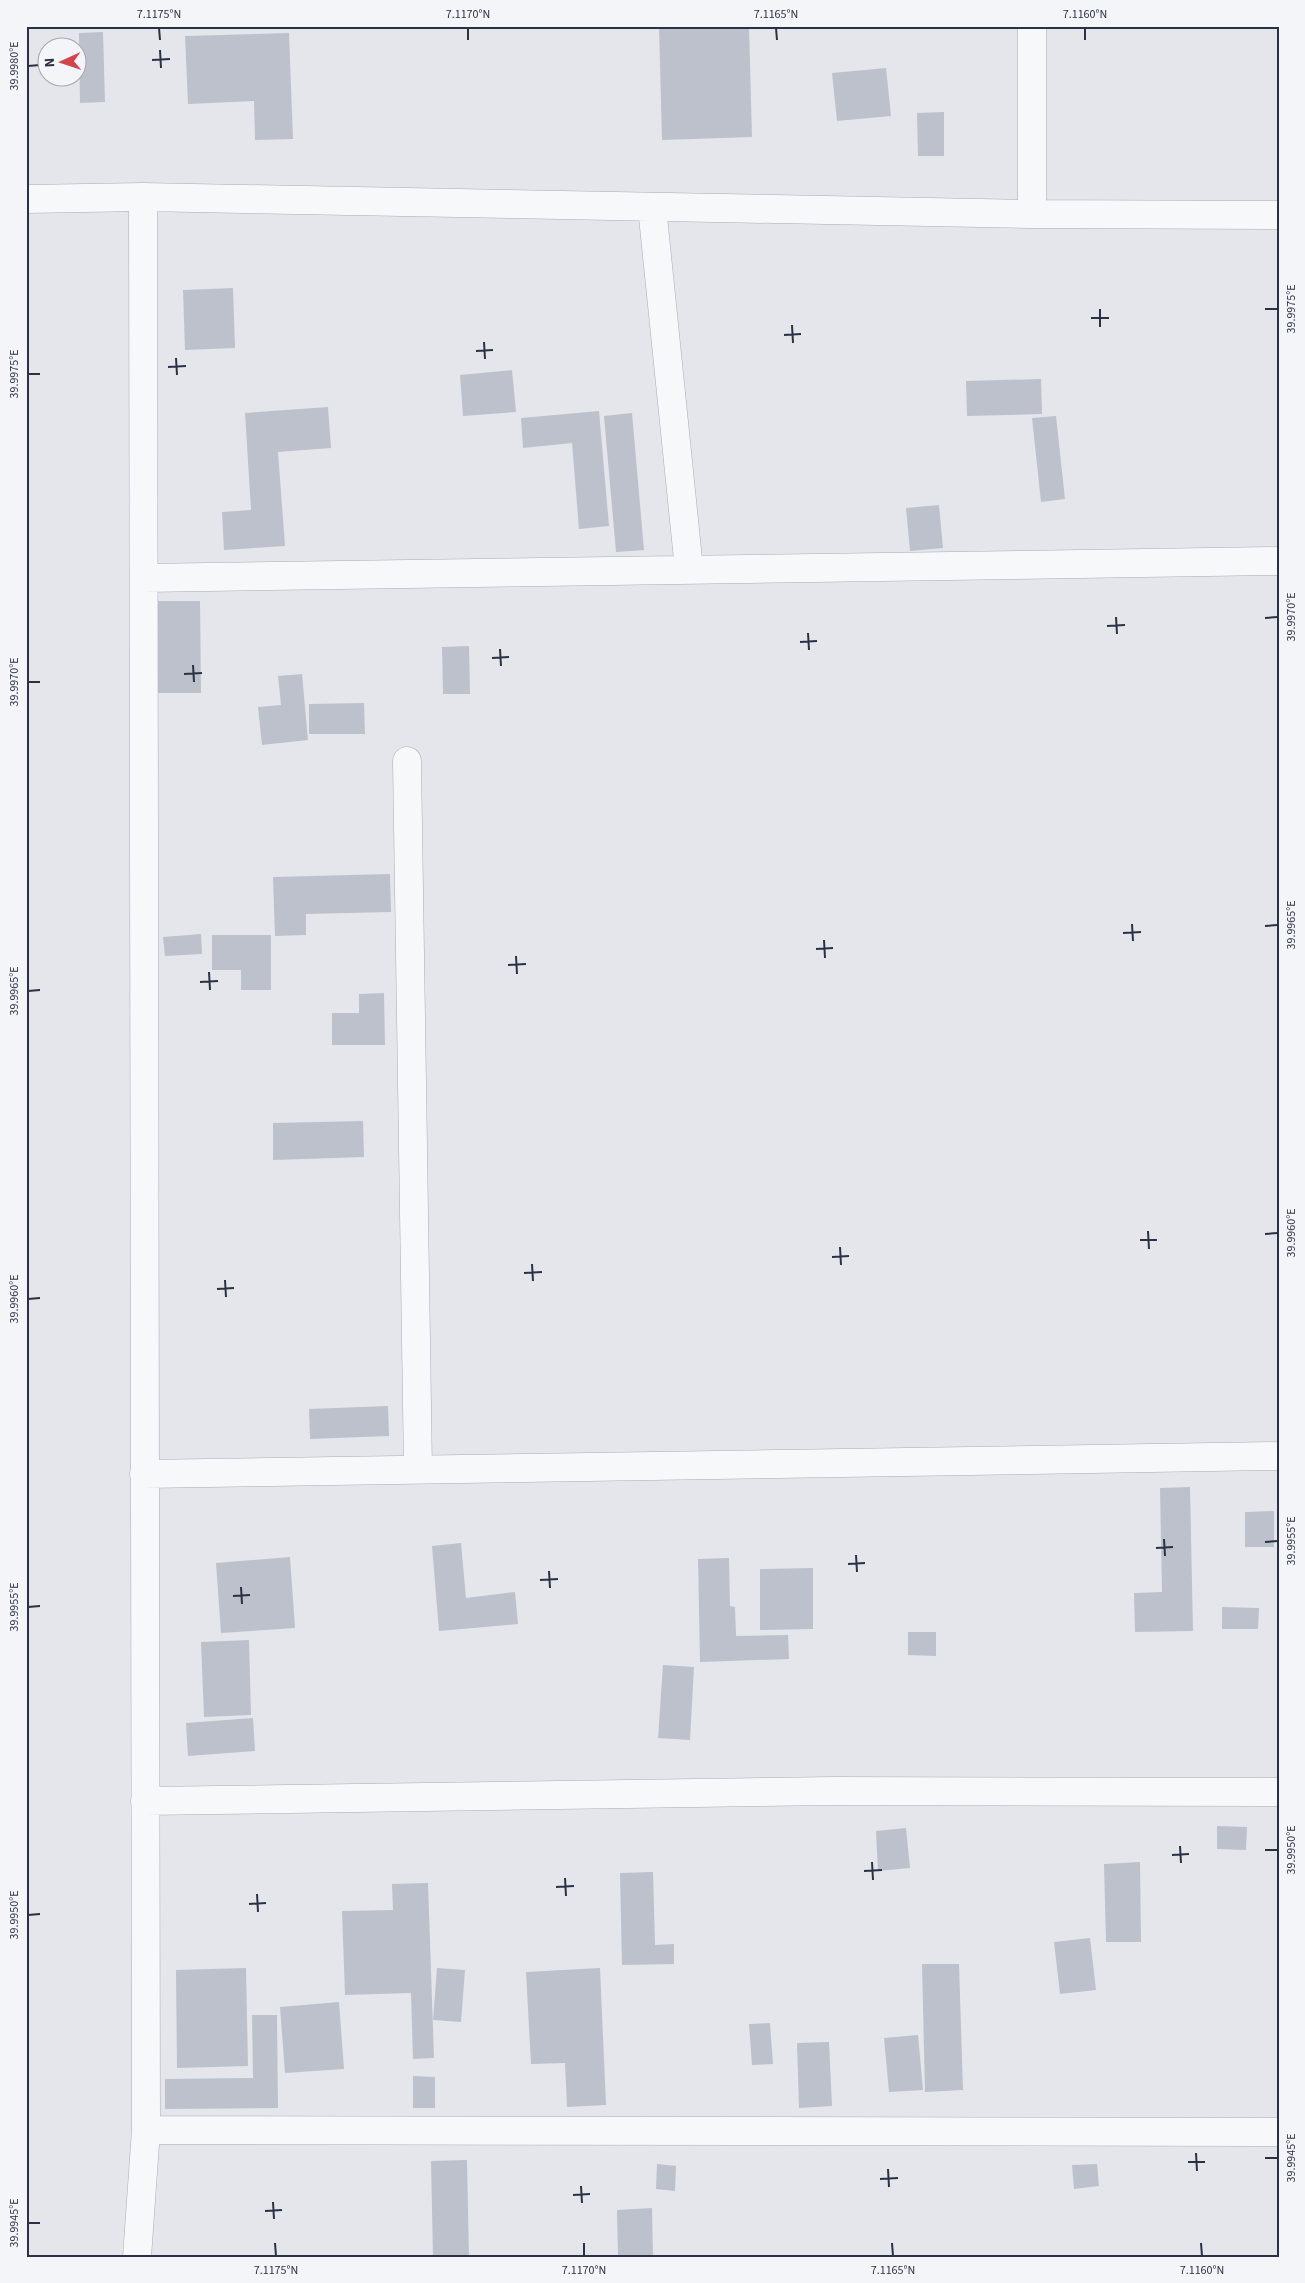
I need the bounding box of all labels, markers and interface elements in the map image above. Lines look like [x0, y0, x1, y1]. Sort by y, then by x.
text: 7.1175°N [137, 6, 181, 23]
text: 7.1170°N [446, 6, 490, 23]
text: 7.1165°N [754, 6, 798, 23]
text: 7.1160°N [1063, 6, 1107, 23]
north arrow [38, 38, 88, 88]
text: 39.9980°E [6, 41, 23, 91]
text: N [40, 57, 60, 68]
text: 39.9975°E [1283, 284, 1300, 334]
text: 39.9975°E [6, 349, 23, 399]
text: 39.9970°E [1283, 592, 1300, 642]
text: 39.9970°E [6, 657, 23, 707]
text: 39.9965°E [1283, 900, 1300, 950]
text: 39.9965°E [6, 966, 23, 1016]
text: 39.9960°E [1283, 1208, 1300, 1258]
text: 39.9960°E [6, 1274, 23, 1324]
text: 39.9955°E [1283, 1516, 1300, 1566]
text: 39.9955°E [6, 1582, 23, 1632]
text: 39.9950°E [1283, 1825, 1300, 1875]
text: 39.9950°E [6, 1890, 23, 1940]
text: 39.9945°E [1283, 2133, 1300, 2183]
text: 39.9945°E [6, 2198, 23, 2248]
text: 7.1175°N [254, 2262, 298, 2279]
text: 7.1170°N [562, 2262, 606, 2279]
text: 7.1165°N [871, 2262, 915, 2279]
text: 7.1160°N [1180, 2262, 1224, 2279]

